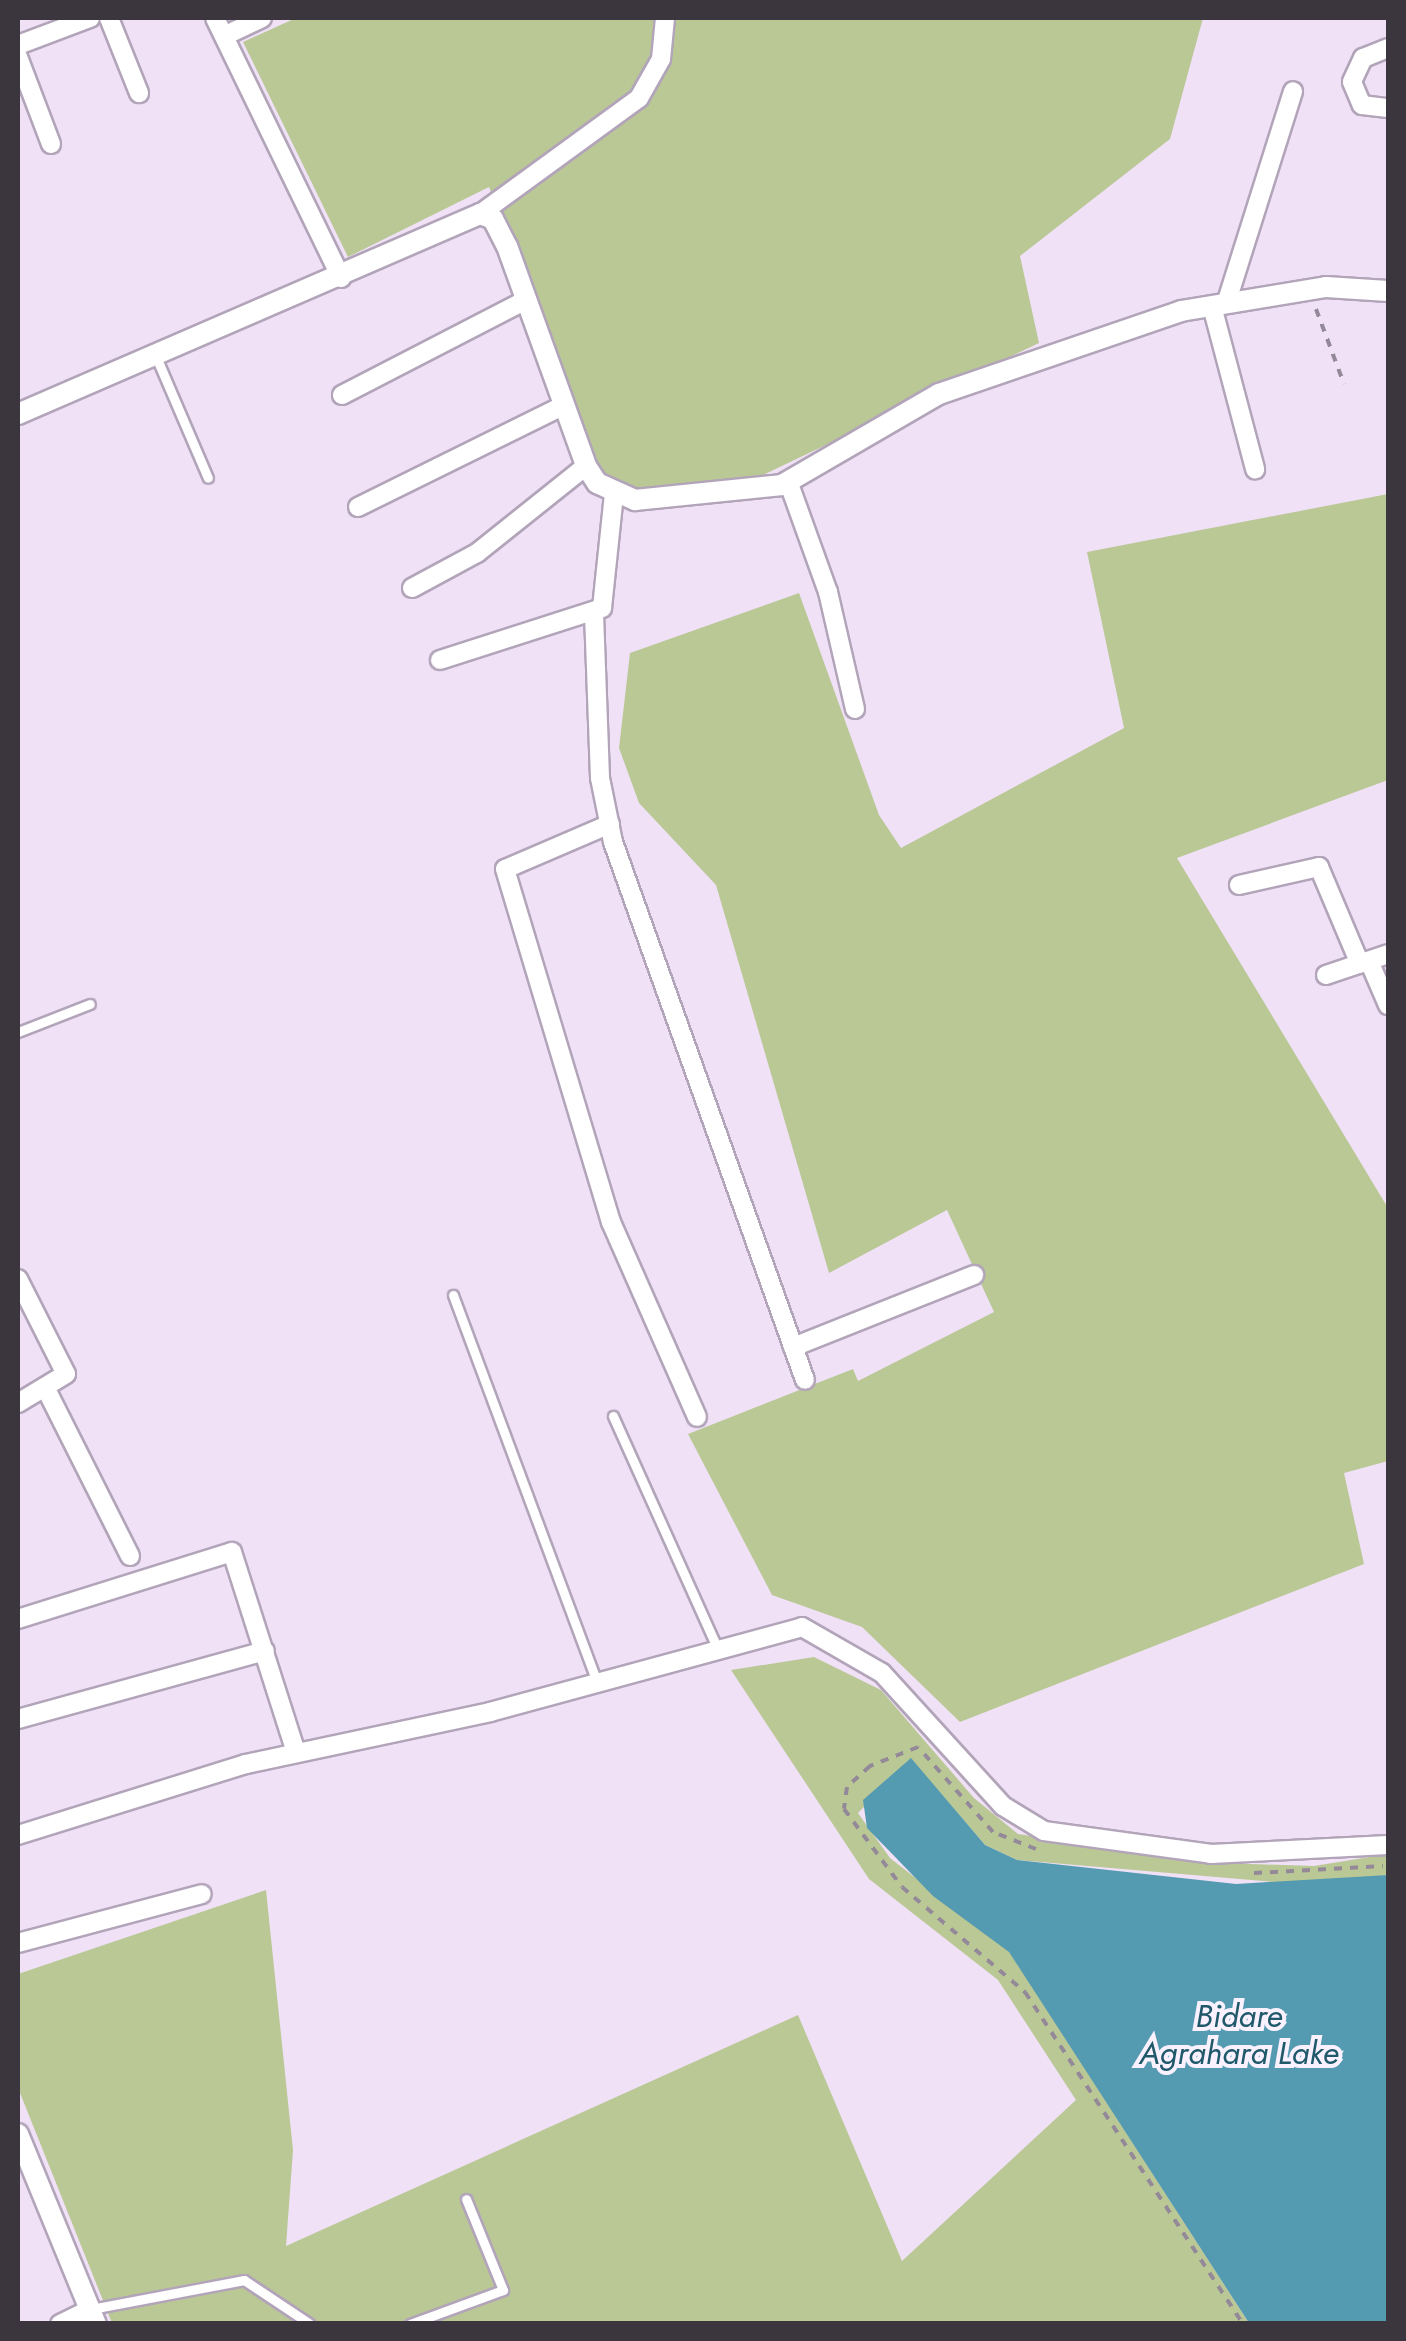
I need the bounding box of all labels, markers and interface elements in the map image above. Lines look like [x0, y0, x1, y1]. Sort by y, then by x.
water label: Bidare Agrahara Lake [1139, 1998, 1339, 2073]

